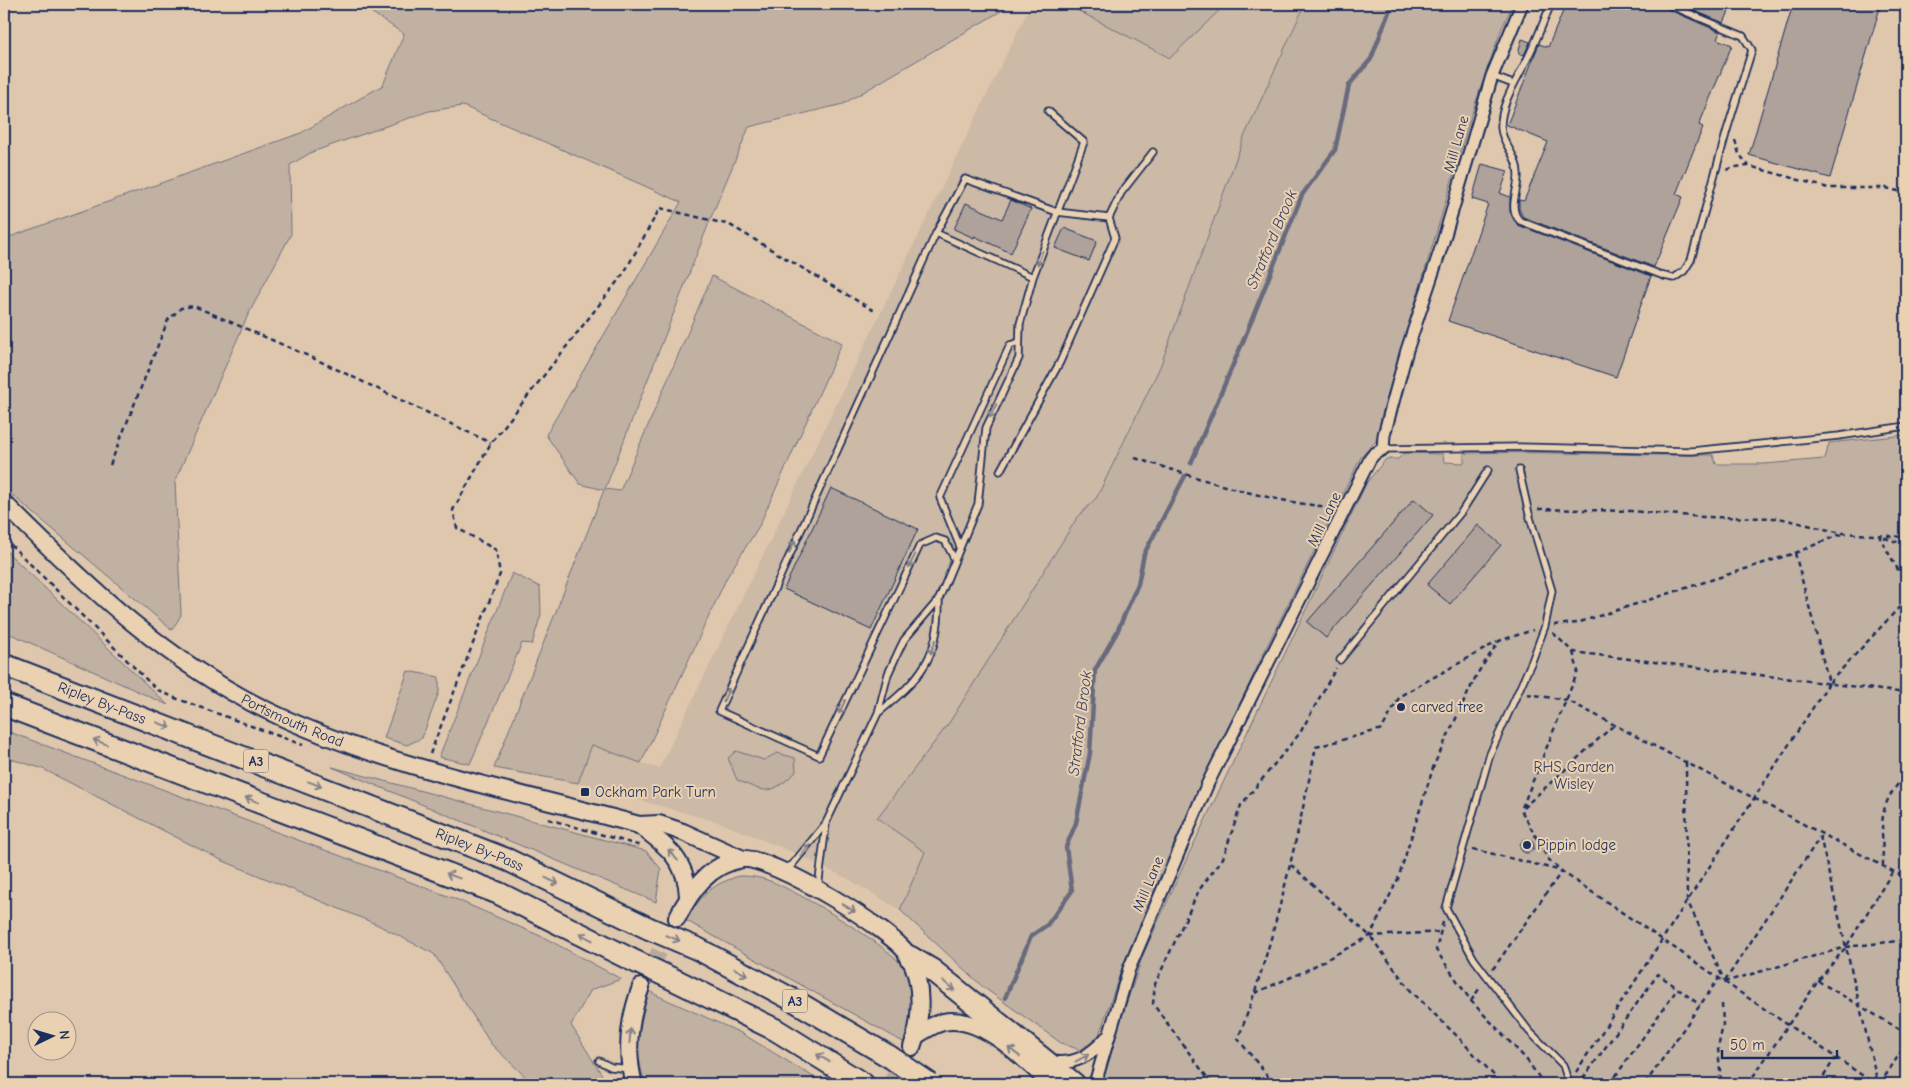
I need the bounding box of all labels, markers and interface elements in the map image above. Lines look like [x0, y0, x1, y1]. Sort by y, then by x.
street label: Mill Lane [1439, 113, 1473, 175]
water label: Stratford Brook [1243, 187, 1301, 292]
one-way arrow [1035, 250, 1044, 265]
one-way arrow [988, 404, 998, 419]
street label: Mill Lane [1303, 488, 1345, 549]
one-way arrow [788, 540, 797, 555]
one-way arrow [907, 553, 916, 568]
one-way arrow [927, 638, 937, 654]
water label: Stratford Brook [1065, 669, 1095, 777]
street label: Ripley By-Pass [55, 678, 149, 728]
one-way arrow [722, 688, 732, 703]
street label: Portsmouth Road [238, 690, 346, 751]
place label: carved tree [1411, 698, 1484, 716]
one-way arrow [836, 699, 846, 714]
marker: carved tree [1395, 701, 1407, 713]
one-way arrow [156, 721, 171, 730]
one-way arrow [93, 737, 108, 746]
road number: A3 [244, 749, 268, 772]
park label: RHS Garden Wisley [1534, 758, 1614, 793]
one-way arrow [307, 780, 322, 790]
place label: Ockham Park Turn [595, 783, 716, 801]
marker: Ockham Park Turn [579, 786, 591, 798]
one-way arrow [245, 794, 260, 804]
street label: Ripley By-Pass [433, 824, 526, 875]
place label: Pippin lodge [1537, 836, 1617, 854]
marker: Pippin lodge [1521, 839, 1533, 851]
one-way arrow [799, 843, 810, 856]
one-way arrow [667, 849, 679, 862]
street label: Mill Lane [1128, 853, 1168, 914]
one-way arrow [445, 871, 461, 880]
one-way arrow [544, 877, 559, 886]
one-way arrow [842, 903, 856, 914]
one-way arrow [579, 932, 594, 942]
one-way arrow [665, 934, 680, 944]
one-way arrow [733, 968, 748, 977]
one-way arrow [943, 980, 956, 991]
road number: A3 [782, 989, 808, 1012]
north arrow [28, 1010, 78, 1060]
one-way arrow [625, 1028, 634, 1044]
scale bar [1722, 1028, 1838, 1060]
text: N [56, 1030, 73, 1040]
text: 50 m [1730, 1036, 1765, 1054]
one-way arrow [1008, 1047, 1021, 1058]
one-way arrow [816, 1052, 830, 1062]
one-way arrow [1074, 1053, 1089, 1063]

